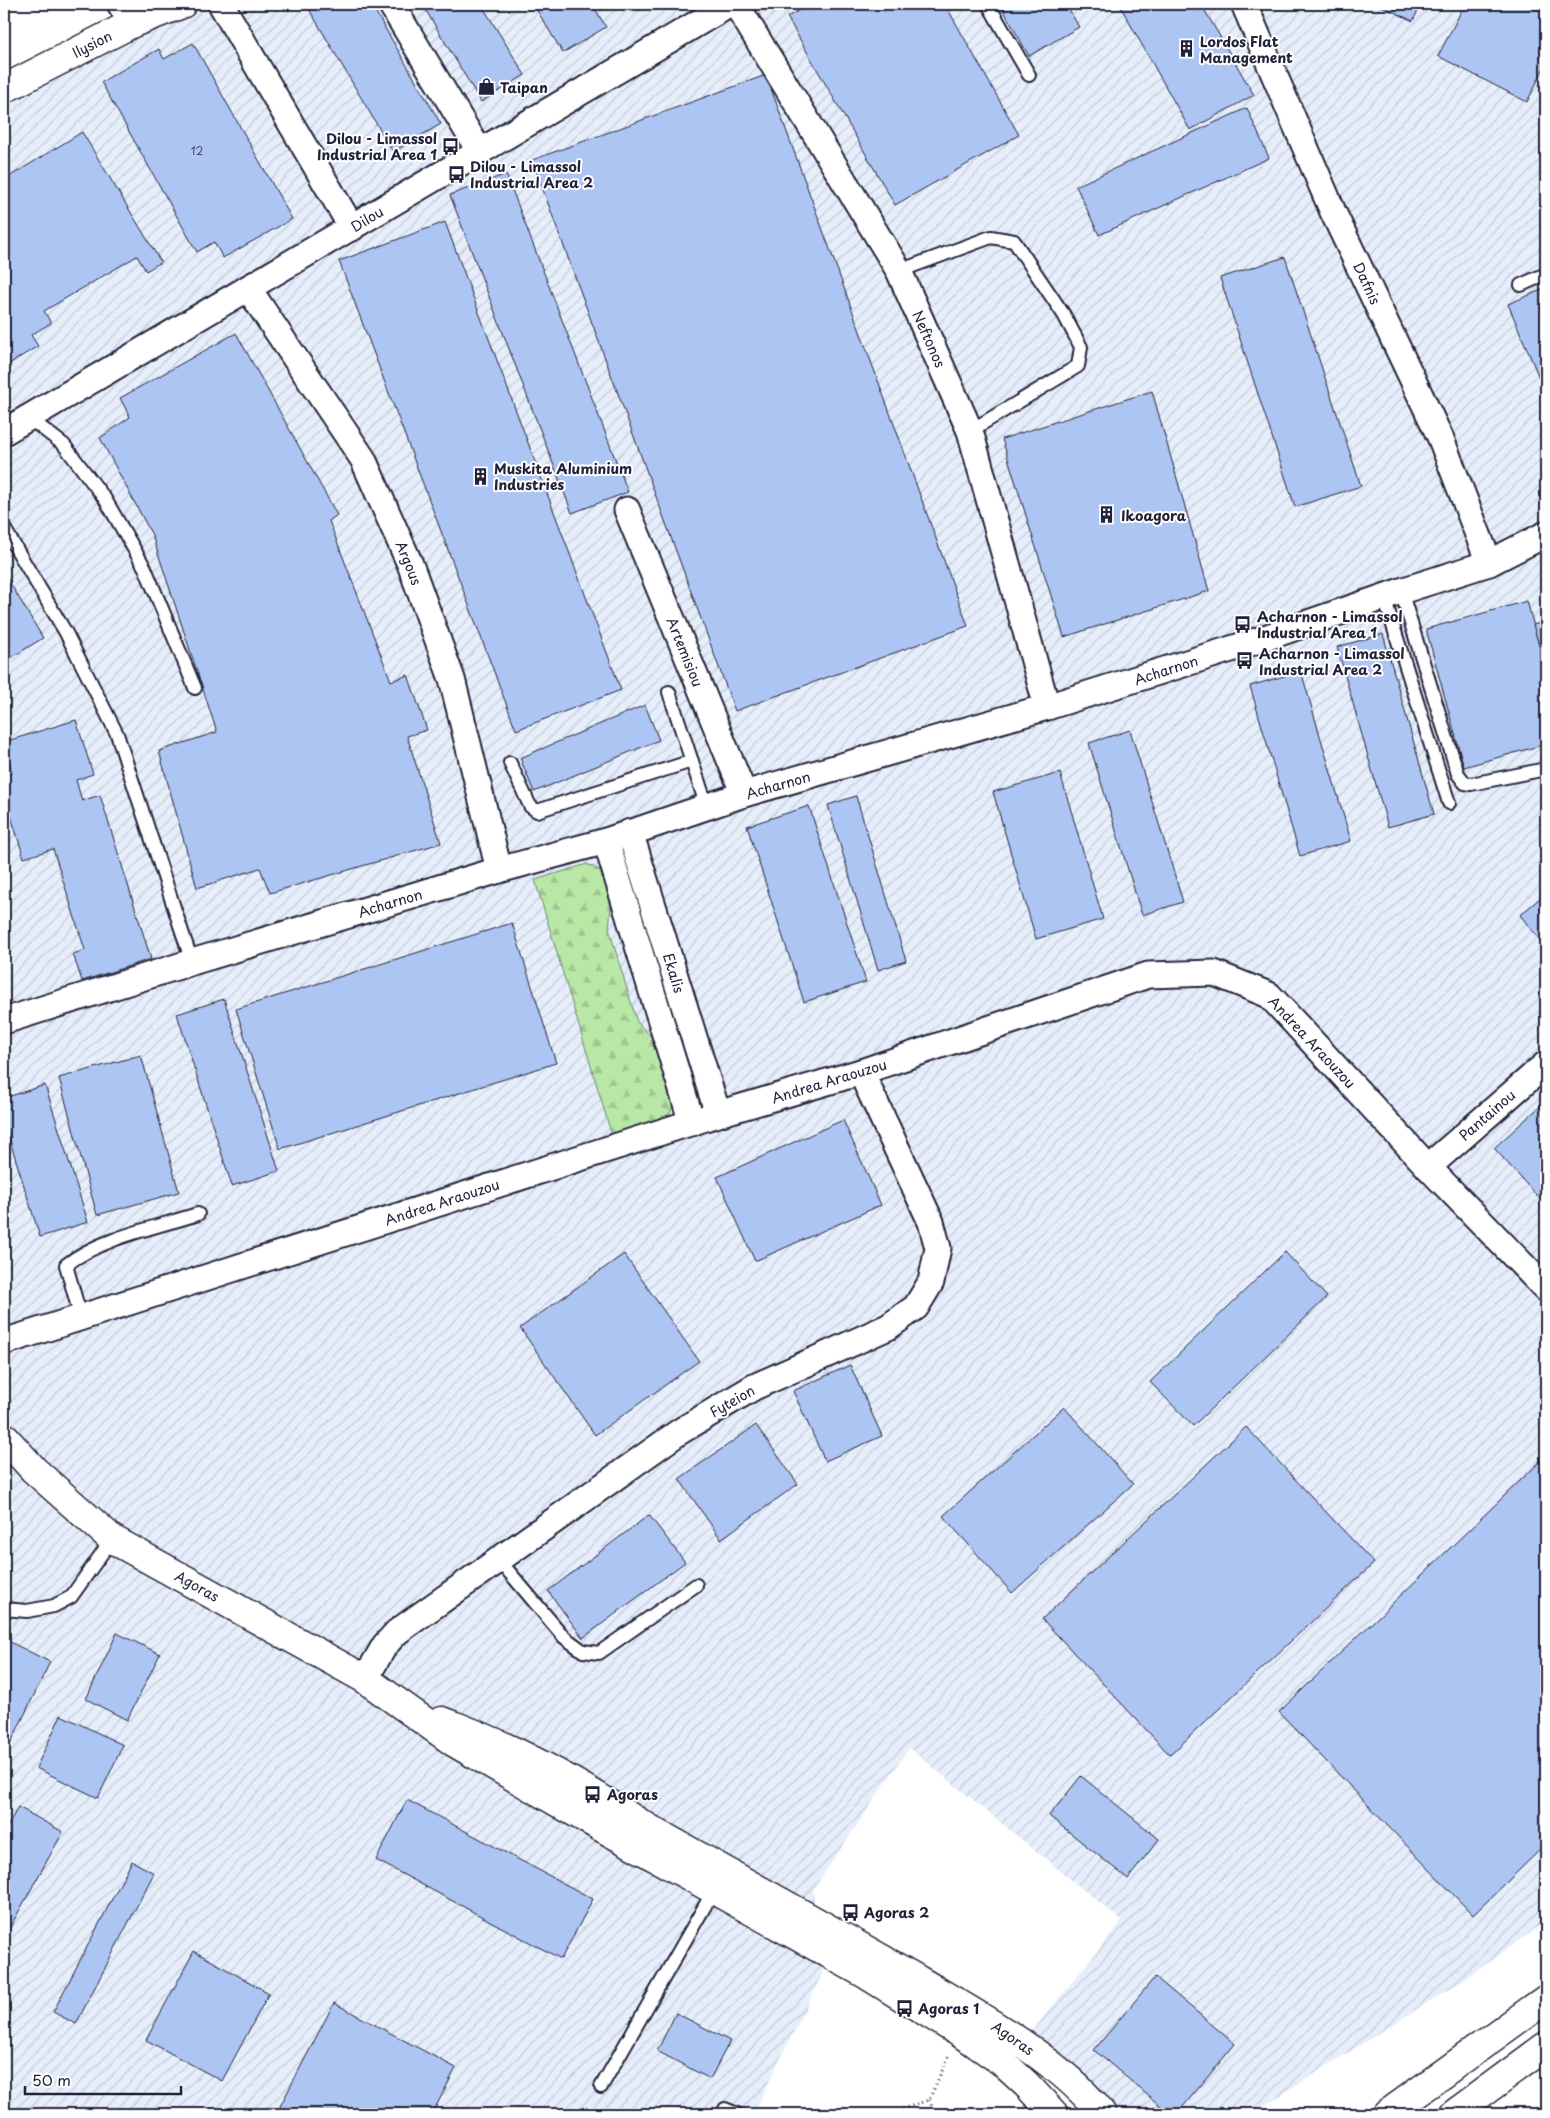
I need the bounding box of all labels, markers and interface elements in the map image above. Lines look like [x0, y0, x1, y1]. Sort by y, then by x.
street label: Ilysion [68, 25, 116, 63]
place label: Lordos Flat Management [1200, 31, 1293, 68]
building icon: Lordos Flat Management [1176, 39, 1196, 59]
shop icon: Taipan [476, 77, 496, 97]
place label: Taipan [500, 77, 548, 98]
place label: Dilou - Limassol Industrial Area 1 [317, 128, 437, 165]
bus stop icon: Dilou - Limassol Industrial Area 1 [441, 136, 461, 156]
house number: 12 [191, 142, 204, 159]
place label: Dilou - Limassol Industrial Area 2 [470, 156, 593, 193]
bus stop icon: Dilou - Limassol Industrial Area 2 [446, 164, 466, 184]
street label: Dilou [347, 201, 387, 237]
street label: Dafnis [1348, 258, 1386, 308]
street label: Neftonos [907, 307, 951, 371]
place label: Muskita Aluminium Industries [494, 458, 632, 495]
building icon: Muskita Aluminium Industries [470, 466, 490, 486]
building icon: Ikoagora [1097, 505, 1117, 525]
place label: Ikoagora [1121, 505, 1187, 526]
street label: Argous [391, 538, 427, 588]
place label: Acharnon - Limassol Industrial Area 1 [1257, 606, 1403, 643]
street label: Artemisiou [662, 614, 708, 690]
bus stop icon: Acharnon - Limassol Industrial Area 1 [1233, 614, 1253, 634]
place label: Acharnon - Limassol Industrial Area 2 [1259, 643, 1405, 680]
street label: Acharnon [1131, 650, 1201, 690]
bus stop icon: Acharnon - Limassol Industrial Area 2 [1235, 651, 1255, 671]
street label: Acharnon [743, 766, 813, 804]
street label: Acharnon [355, 883, 425, 923]
street label: Ekalis [658, 950, 690, 996]
street label: Andrea Araouzou [1264, 991, 1360, 1093]
street label: Andrea Araouzou [769, 1053, 889, 1109]
street label: Pantainou [1454, 1085, 1520, 1145]
street label: Andrea Araouzou [382, 1174, 502, 1230]
street label: Fyteion [706, 1380, 758, 1422]
street label: Agoras [171, 1565, 223, 1607]
bus stop icon: Agoras [583, 1784, 603, 1804]
place label: Agoras [606, 1784, 658, 1805]
bus stop icon: Agoras 2 [840, 1902, 860, 1922]
place label: Agoras 2 [863, 1902, 929, 1923]
bus stop icon: Agoras 1 [894, 1998, 914, 2018]
place label: Agoras 1 [917, 1998, 979, 2019]
street label: Agoras [987, 2016, 1039, 2060]
scale bar [25, 2063, 181, 2095]
text: 50 m [32, 2068, 71, 2091]

